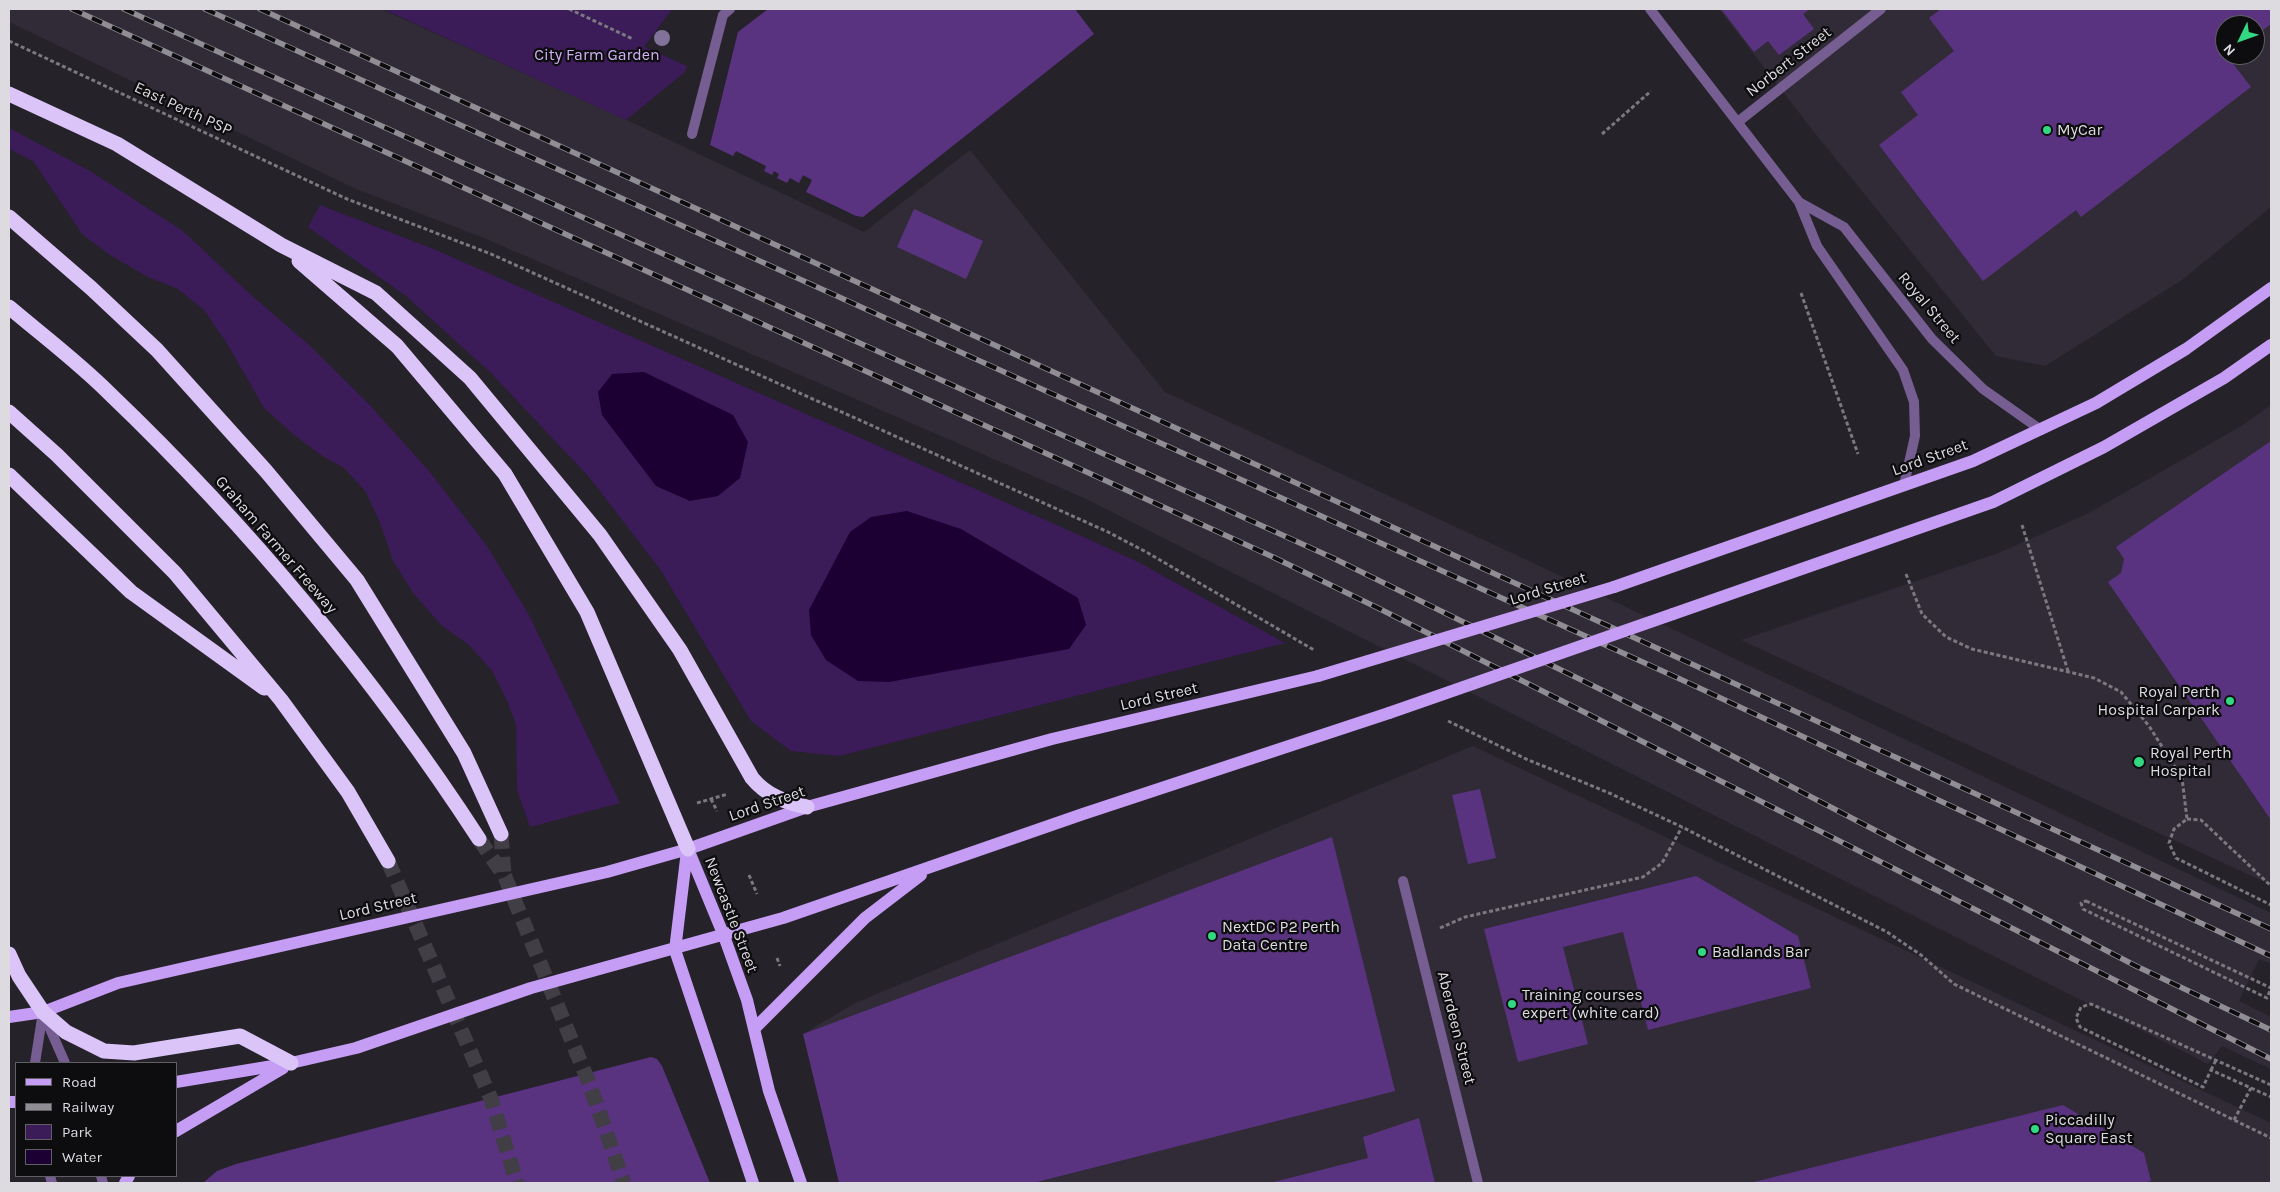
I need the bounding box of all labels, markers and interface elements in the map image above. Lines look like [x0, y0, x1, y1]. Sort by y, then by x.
north arrow [2215, 15, 2265, 65]
street label: Norbert Street [1743, 23, 1835, 101]
text: N [2220, 40, 2239, 59]
park label: City Farm Garden [534, 45, 660, 65]
street label: East Perth PSP [131, 78, 235, 140]
place label: MyCar [2057, 120, 2102, 140]
marker: MyCar [2041, 124, 2053, 136]
street label: Royal Street [1894, 269, 1964, 347]
street label: Lord Street [1890, 435, 1970, 481]
street label: Graham Farmer Freeway [211, 472, 341, 618]
street label: Lord Street [1507, 568, 1589, 610]
street label: Lord Street [1118, 679, 1200, 715]
place label: Royal Perth Hospital Carpark [2098, 682, 2220, 720]
marker: Royal Perth Hospital Carpark [2224, 695, 2236, 707]
place label: Royal Perth Hospital [2150, 743, 2232, 781]
marker: Royal Perth Hospital [2132, 755, 2146, 769]
street label: Lord Street [726, 782, 808, 826]
street label: Newcastle Street [700, 854, 762, 976]
street label: Lord Street [337, 889, 419, 925]
place label: NextDC P2 Perth Data Centre [1222, 917, 1340, 955]
marker: NextDC P2 Perth Data Centre [1206, 930, 1218, 942]
place label: Badlands Bar [1712, 942, 1809, 962]
marker: Badlands Bar [1696, 946, 1708, 958]
street label: Aberdeen Street [1433, 969, 1479, 1087]
place label: Training courses expert (white card) [1522, 985, 1659, 1023]
marker: Training courses expert (white card) [1506, 998, 1518, 1010]
legend [15, 1062, 178, 1177]
text: Road [62, 1073, 97, 1091]
text: Railway [62, 1098, 114, 1116]
place label: Piccadilly Square East [2045, 1110, 2133, 1148]
text: Park [62, 1123, 92, 1141]
marker: Piccadilly Square East [2029, 1123, 2041, 1135]
text: Water [62, 1148, 102, 1166]

